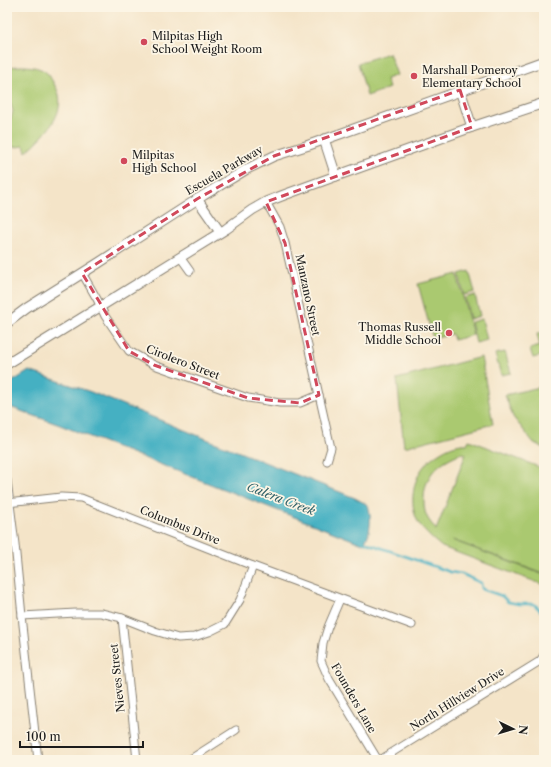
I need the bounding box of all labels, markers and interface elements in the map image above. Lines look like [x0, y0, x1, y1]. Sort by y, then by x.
place label: Milpitas High School Weight Room [152, 29, 263, 56]
marker: Milpitas High School Weight Room [139, 37, 149, 47]
place label: Marshall Pomeroy Elementary School [422, 63, 522, 90]
marker: Marshall Pomeroy Elementary School [409, 71, 419, 81]
street label: Escuela Parkway [183, 142, 266, 198]
place label: Milpitas High School [132, 148, 197, 175]
marker: Milpitas High School [119, 156, 129, 166]
street label: Manzano Street [293, 253, 323, 337]
place label: Thomas Russell Middle School [358, 320, 442, 347]
marker: Thomas Russell Middle School [444, 328, 454, 338]
street label: Cirolero Street [144, 342, 222, 383]
water label: Calera Creek [245, 479, 318, 519]
street label: Columbus Drive [138, 503, 222, 547]
street label: Nieves Street [106, 643, 128, 713]
street label: Founders Lane [328, 661, 380, 735]
street label: North Hillview Drive [407, 664, 507, 734]
north arrow [493, 709, 533, 749]
scale bar [20, 723, 143, 749]
text: N [516, 724, 530, 736]
text: 100 m [26, 729, 61, 744]

